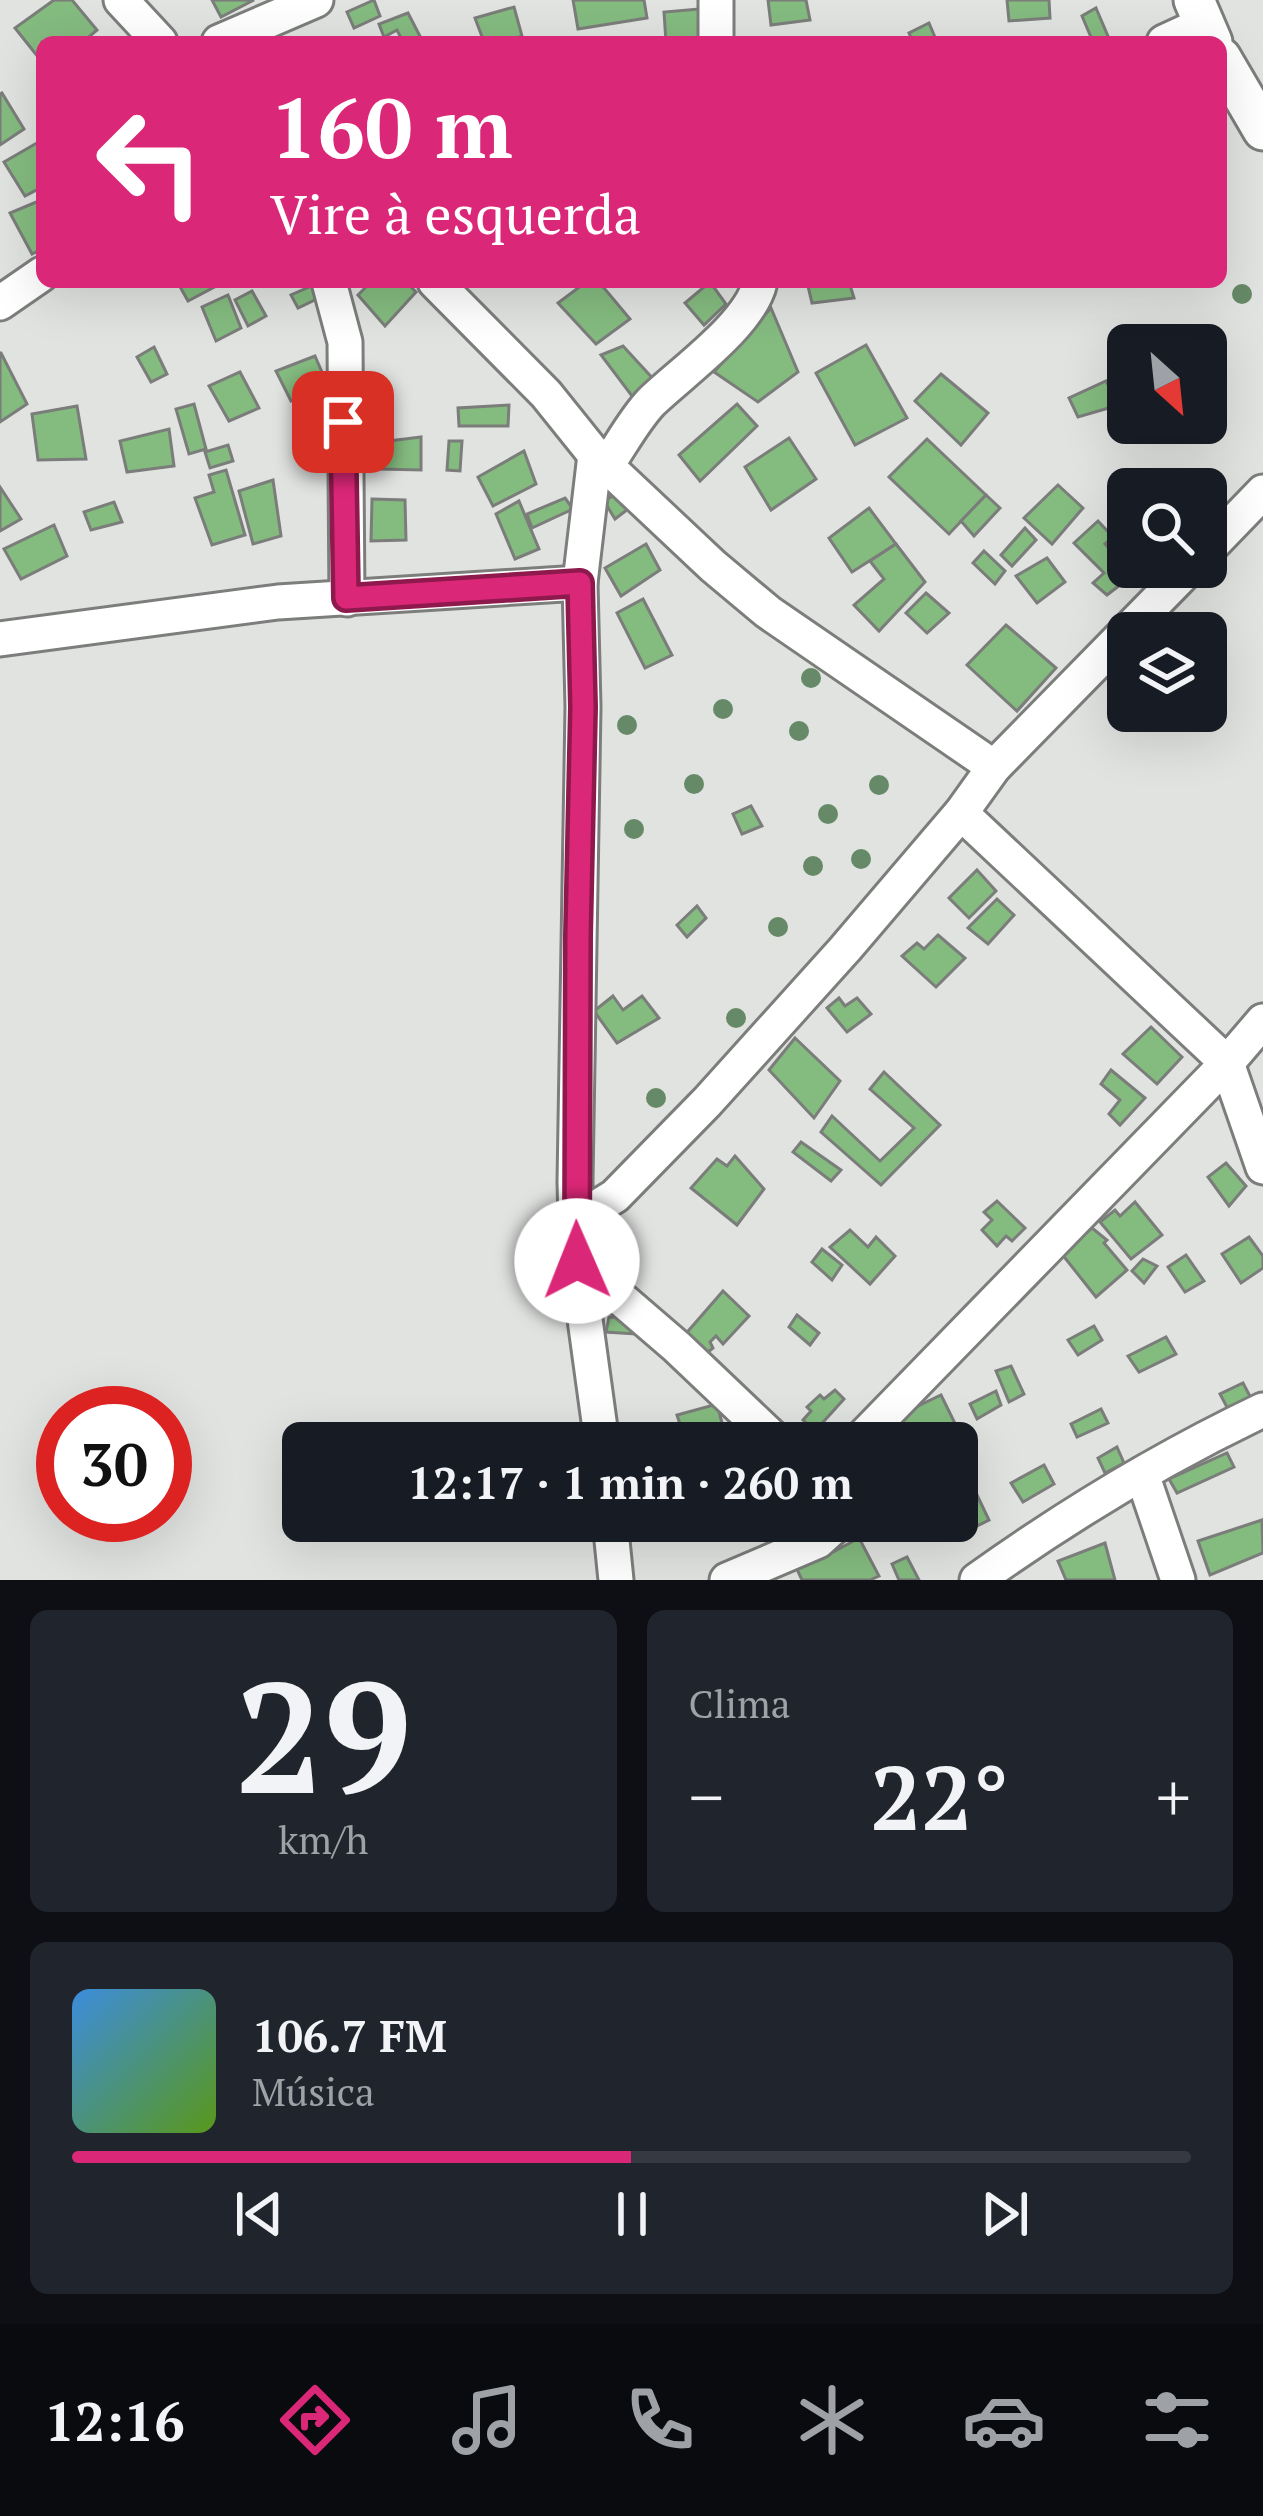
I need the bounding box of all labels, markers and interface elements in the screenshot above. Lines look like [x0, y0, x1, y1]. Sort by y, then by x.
text: 160 m [270, 71, 513, 182]
icon: left [72, 84, 228, 240]
text: Vire à esquerda [270, 178, 641, 249]
north arrow [1107, 324, 1227, 444]
map controls [1107, 324, 1227, 732]
pin [292, 371, 394, 473]
icon: arrive [310, 389, 376, 455]
button: search [1107, 468, 1227, 588]
button: layers [1107, 612, 1227, 732]
position arrow [514, 1198, 640, 1324]
speed limit sign: 30 [36, 1386, 192, 1542]
text: 12:17 · 1 min · 260 m [407, 1452, 853, 1512]
text: 29 [235, 1631, 411, 1838]
text: Clima [689, 1677, 790, 1729]
text: 22° [870, 1736, 1009, 1856]
text: − [689, 1752, 724, 1840]
text: + [1156, 1752, 1191, 1840]
text: km/h [278, 1813, 368, 1865]
text: 106.7 FM [252, 2005, 447, 2065]
text: Música [252, 2065, 375, 2117]
icon: previous [226, 2181, 292, 2247]
icon: pause [599, 2181, 665, 2247]
icon: next [972, 2181, 1038, 2247]
icon: directions [273, 2378, 357, 2462]
icon: music [445, 2378, 529, 2462]
icon: phone [618, 2378, 702, 2462]
icon: climate [790, 2378, 874, 2462]
icon: car [962, 2378, 1046, 2462]
icon: filters [1135, 2378, 1219, 2462]
text: 12:16 [44, 2385, 185, 2456]

